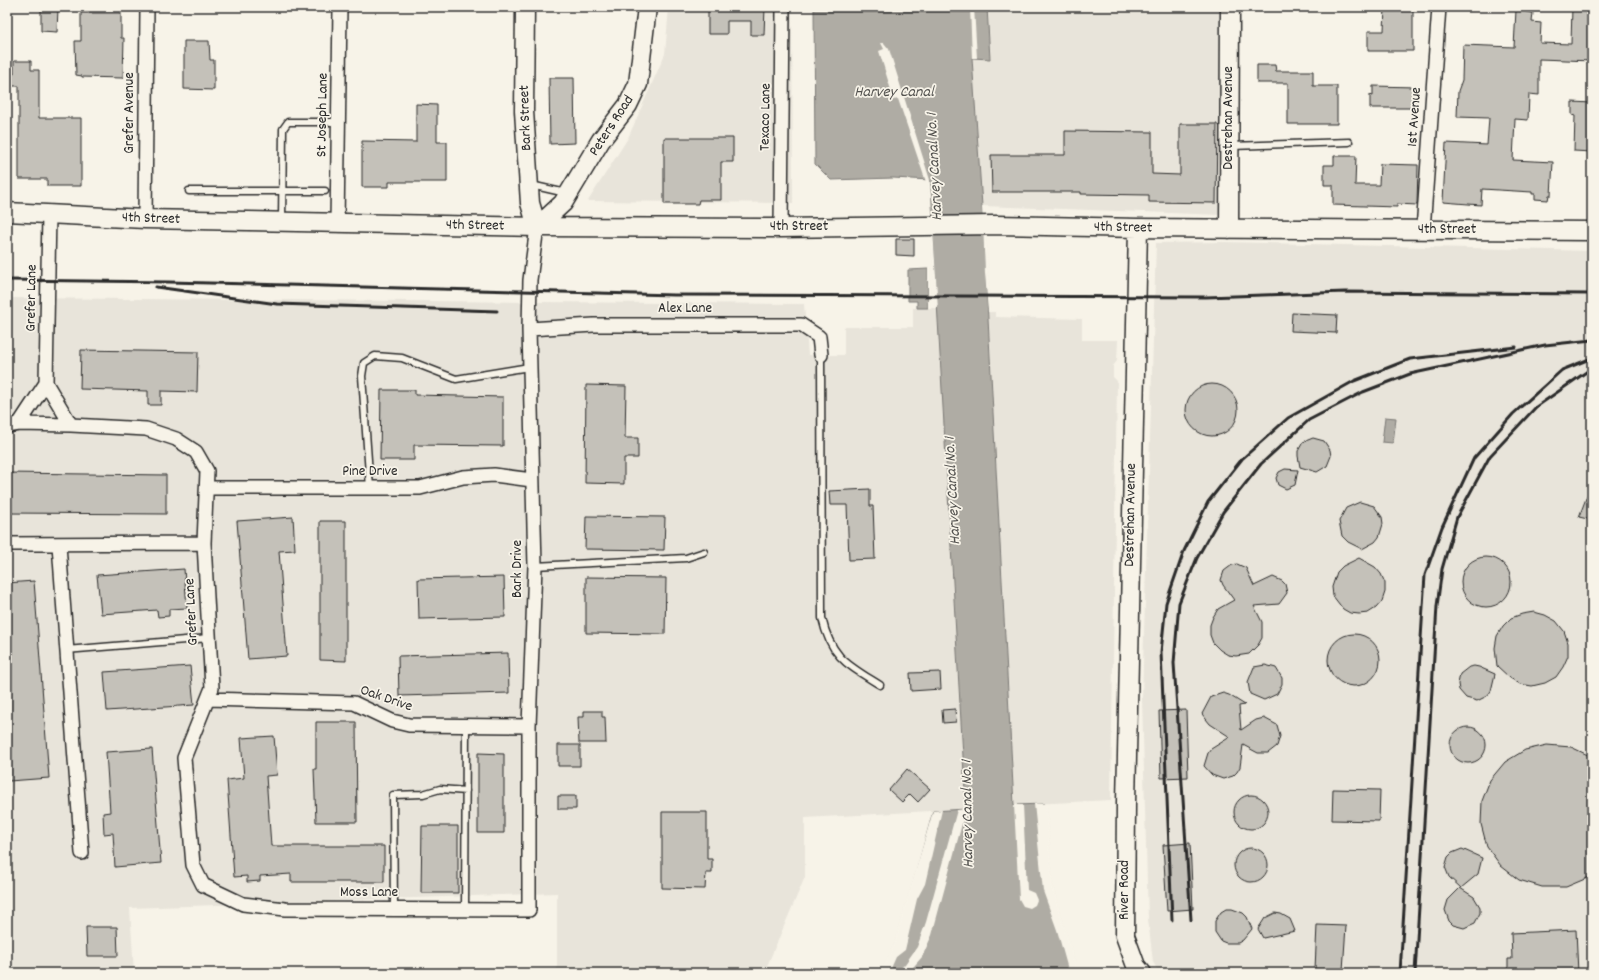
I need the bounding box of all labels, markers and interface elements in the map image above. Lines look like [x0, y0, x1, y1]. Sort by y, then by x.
street label: Destrehan Avenue [1218, 66, 1240, 170]
street label: Grefer Avenue [119, 72, 141, 154]
street label: St Joseph Lane [311, 72, 335, 157]
water label: Harvey Canal [854, 81, 935, 104]
street label: Texaco Lane [754, 82, 778, 151]
street label: Bark Street [514, 84, 538, 151]
street label: 1st Avenue [1402, 86, 1428, 148]
street label: Peters Road [584, 91, 640, 161]
water label: Harvey Canal No. 1 [921, 111, 949, 222]
street label: 4th Street [121, 207, 181, 231]
street label: 4th Street [446, 214, 505, 238]
street label: 4th Street [770, 216, 829, 238]
street label: 4th Street [1094, 216, 1153, 240]
street label: 4th Street [1418, 219, 1477, 241]
street label: Grefer Lane [20, 264, 44, 332]
street label: Alex Lane [658, 298, 712, 320]
water label: Harvey Canal No. 1 [939, 435, 967, 546]
street label: Pine Drive [342, 461, 398, 483]
street label: Destrehan Avenue [1119, 463, 1143, 567]
street label: Bark Drive [507, 540, 529, 598]
street label: Grefer Lane [179, 577, 205, 646]
street label: Oak Drive [357, 680, 416, 718]
water label: Harvey Canal No. 1 [956, 758, 980, 868]
street label: River Road [1114, 860, 1136, 920]
street label: Moss Lane [340, 882, 399, 904]

